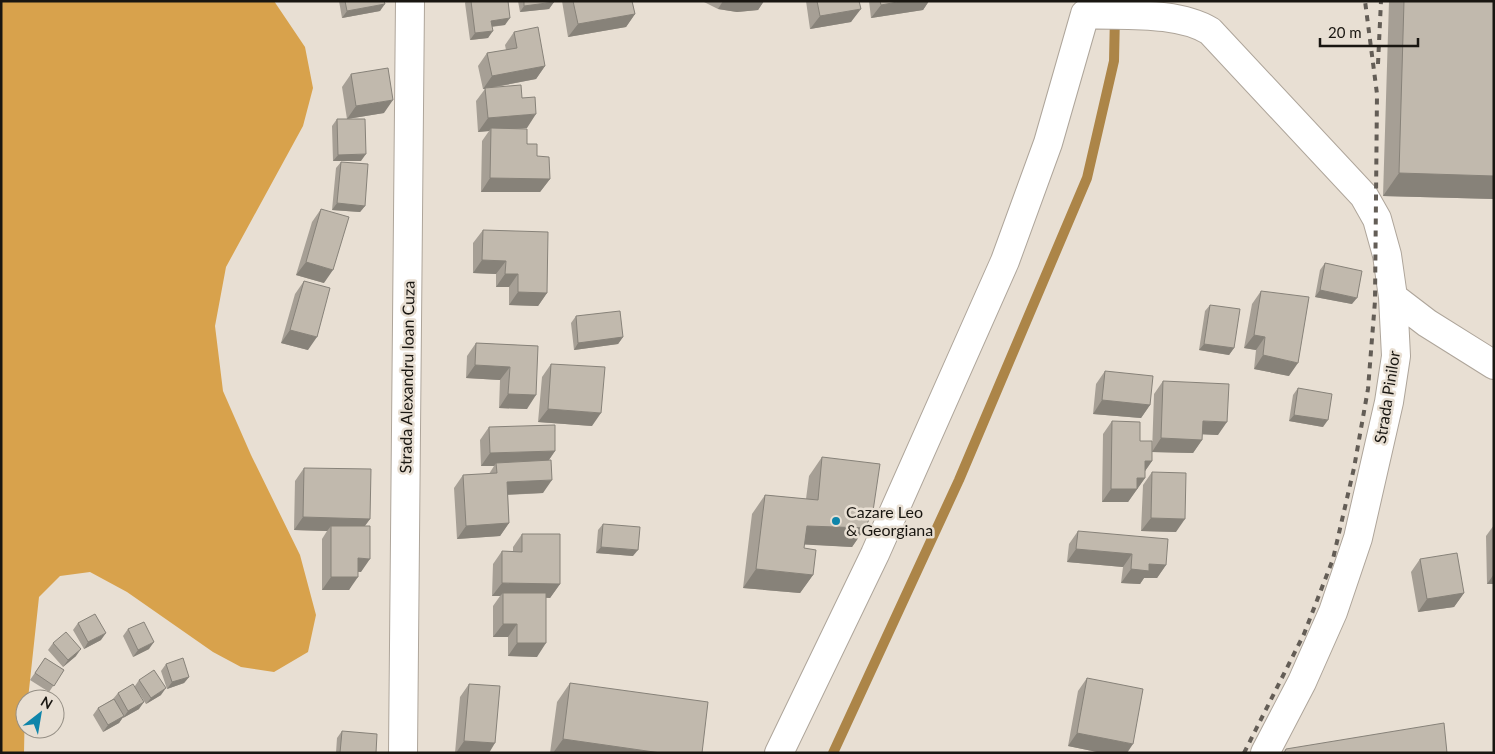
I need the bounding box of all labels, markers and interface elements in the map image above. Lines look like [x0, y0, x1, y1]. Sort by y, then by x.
scale bar [1320, 15, 1418, 47]
text: 20 m [1328, 23, 1362, 41]
street label: Strada Alexandru Ioan Cuza [395, 280, 418, 473]
street label: Strada Pinilor [1370, 349, 1403, 445]
place label: Cazare Leo & Georgiana [846, 502, 933, 539]
marker: Cazare Leo & Georgiana [830, 515, 842, 527]
north arrow [15, 689, 65, 739]
text: N [38, 692, 56, 712]

